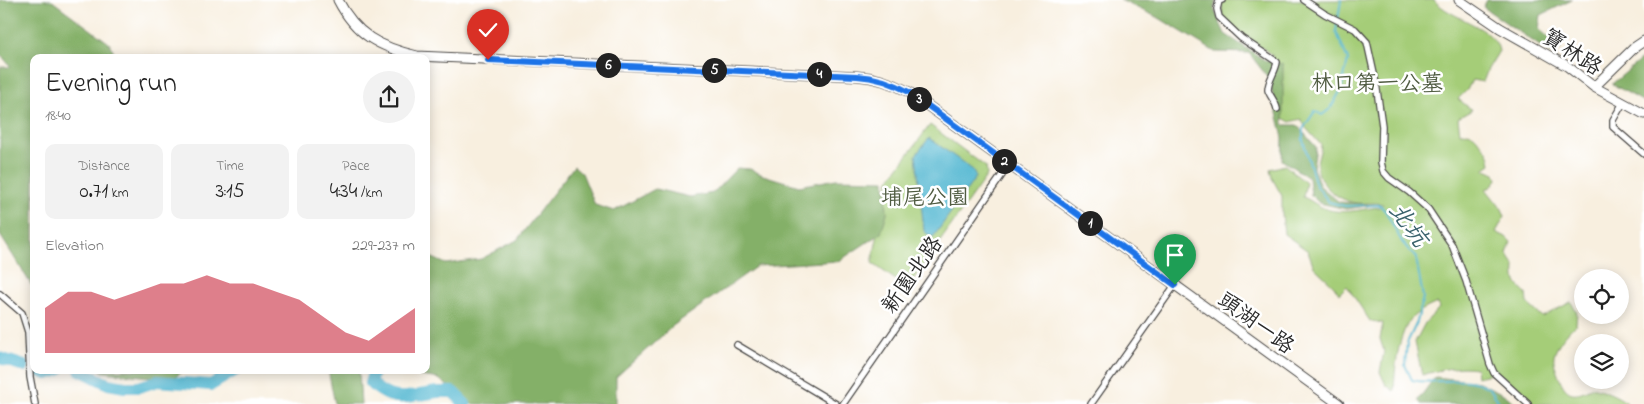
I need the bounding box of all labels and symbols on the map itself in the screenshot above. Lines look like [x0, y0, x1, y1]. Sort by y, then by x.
pin [467, 9, 509, 60]
street label: 寶林路 [1535, 22, 1608, 85]
pin: 6 [596, 52, 620, 78]
pin: 5 [702, 58, 726, 82]
pin: 4 [806, 62, 832, 86]
park label: 林口第一公墓 [1311, 69, 1443, 101]
pin: 3 [906, 86, 932, 112]
pin: 2 [992, 148, 1016, 174]
park label: 埔尾公園 [881, 183, 969, 215]
water label: 北坑 [1379, 196, 1437, 258]
pin: 1 [1078, 210, 1102, 236]
street label: 新園北路 [875, 230, 952, 321]
pin [1154, 234, 1196, 285]
street label: 頭湖一路 [1210, 286, 1300, 363]

